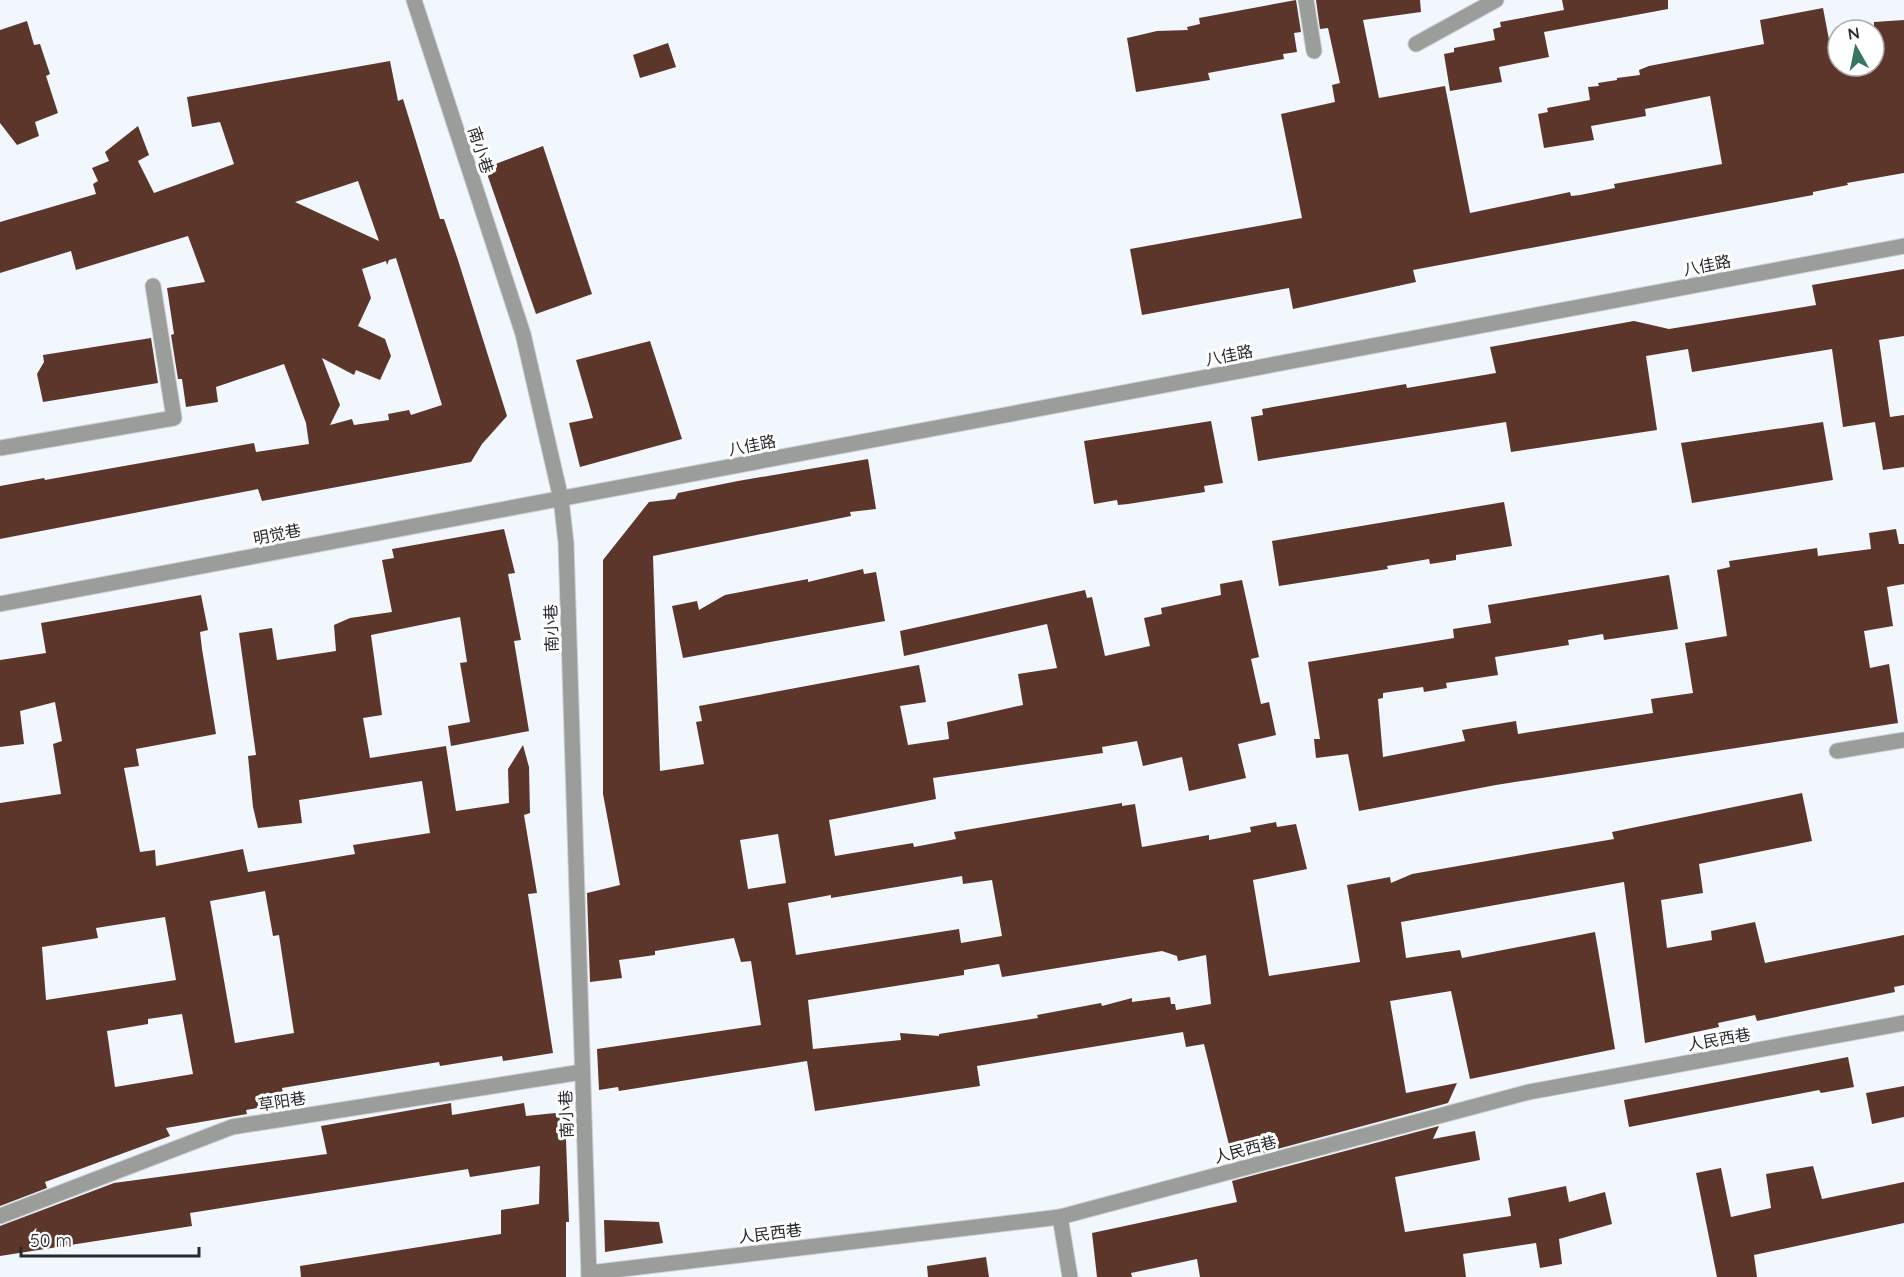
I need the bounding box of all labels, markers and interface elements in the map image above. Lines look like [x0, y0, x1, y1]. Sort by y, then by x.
north arrow [1826, 18, 1886, 78]
text: N [1846, 22, 1861, 44]
street label: 南小巷 [464, 124, 498, 176]
street label: 八佳路 [1682, 251, 1732, 279]
street label: 八佳路 [1204, 341, 1254, 369]
street label: 八佳路 [727, 431, 777, 459]
street label: 明觉巷 [252, 520, 302, 548]
street label: 南小巷 [540, 604, 562, 652]
street label: 人民西巷 [1686, 1024, 1752, 1054]
street label: 草阳巷 [257, 1087, 307, 1115]
street label: 南小巷 [555, 1090, 577, 1138]
street label: 人民西巷 [1211, 1131, 1279, 1167]
street label: 人民西巷 [737, 1219, 803, 1247]
scale bar [21, 1220, 200, 1258]
text: 50 m [30, 1229, 72, 1252]

